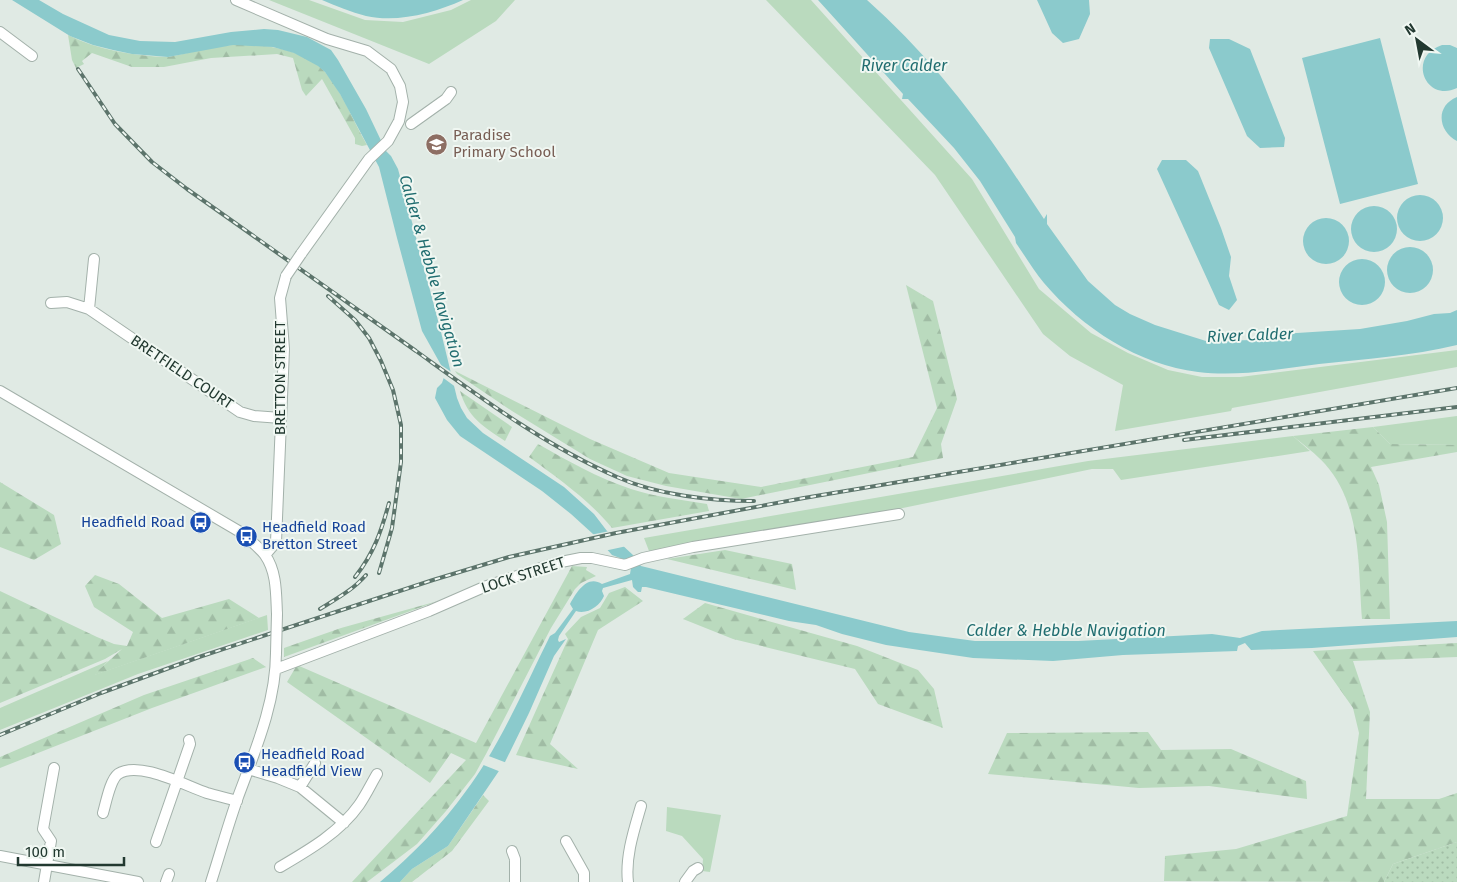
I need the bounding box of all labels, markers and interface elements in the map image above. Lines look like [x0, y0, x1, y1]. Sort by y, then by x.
north arrow [1392, 15, 1442, 65]
text: N [1402, 20, 1419, 39]
water label: River Calder [861, 56, 948, 75]
place label: Paradise Primary School [453, 126, 556, 161]
school or university icon: Paradise Primary School [425, 132, 449, 156]
water label: Calder & Hebble Navigation [395, 172, 469, 370]
street label: BRETTON STREET [271, 321, 289, 435]
water label: River Calder [1207, 324, 1294, 346]
street label: BRETFIELD COURT [127, 331, 237, 413]
bus stop icon: Headfield Road [189, 510, 213, 534]
place label: Headfield Road [81, 513, 185, 531]
place label: Headfield Road Bretton Street [262, 518, 366, 553]
bus stop icon: Headfield Road Bretton Street [234, 524, 258, 548]
street label: LOCK STREET [479, 553, 567, 597]
water label: Calder & Hebble Navigation [966, 621, 1166, 640]
place label: Headfield Road Headfield View [261, 745, 365, 780]
bus stop icon: Headfield Road Headfield View [233, 751, 257, 775]
scale bar [18, 834, 124, 866]
text: 100 m [25, 843, 65, 861]

